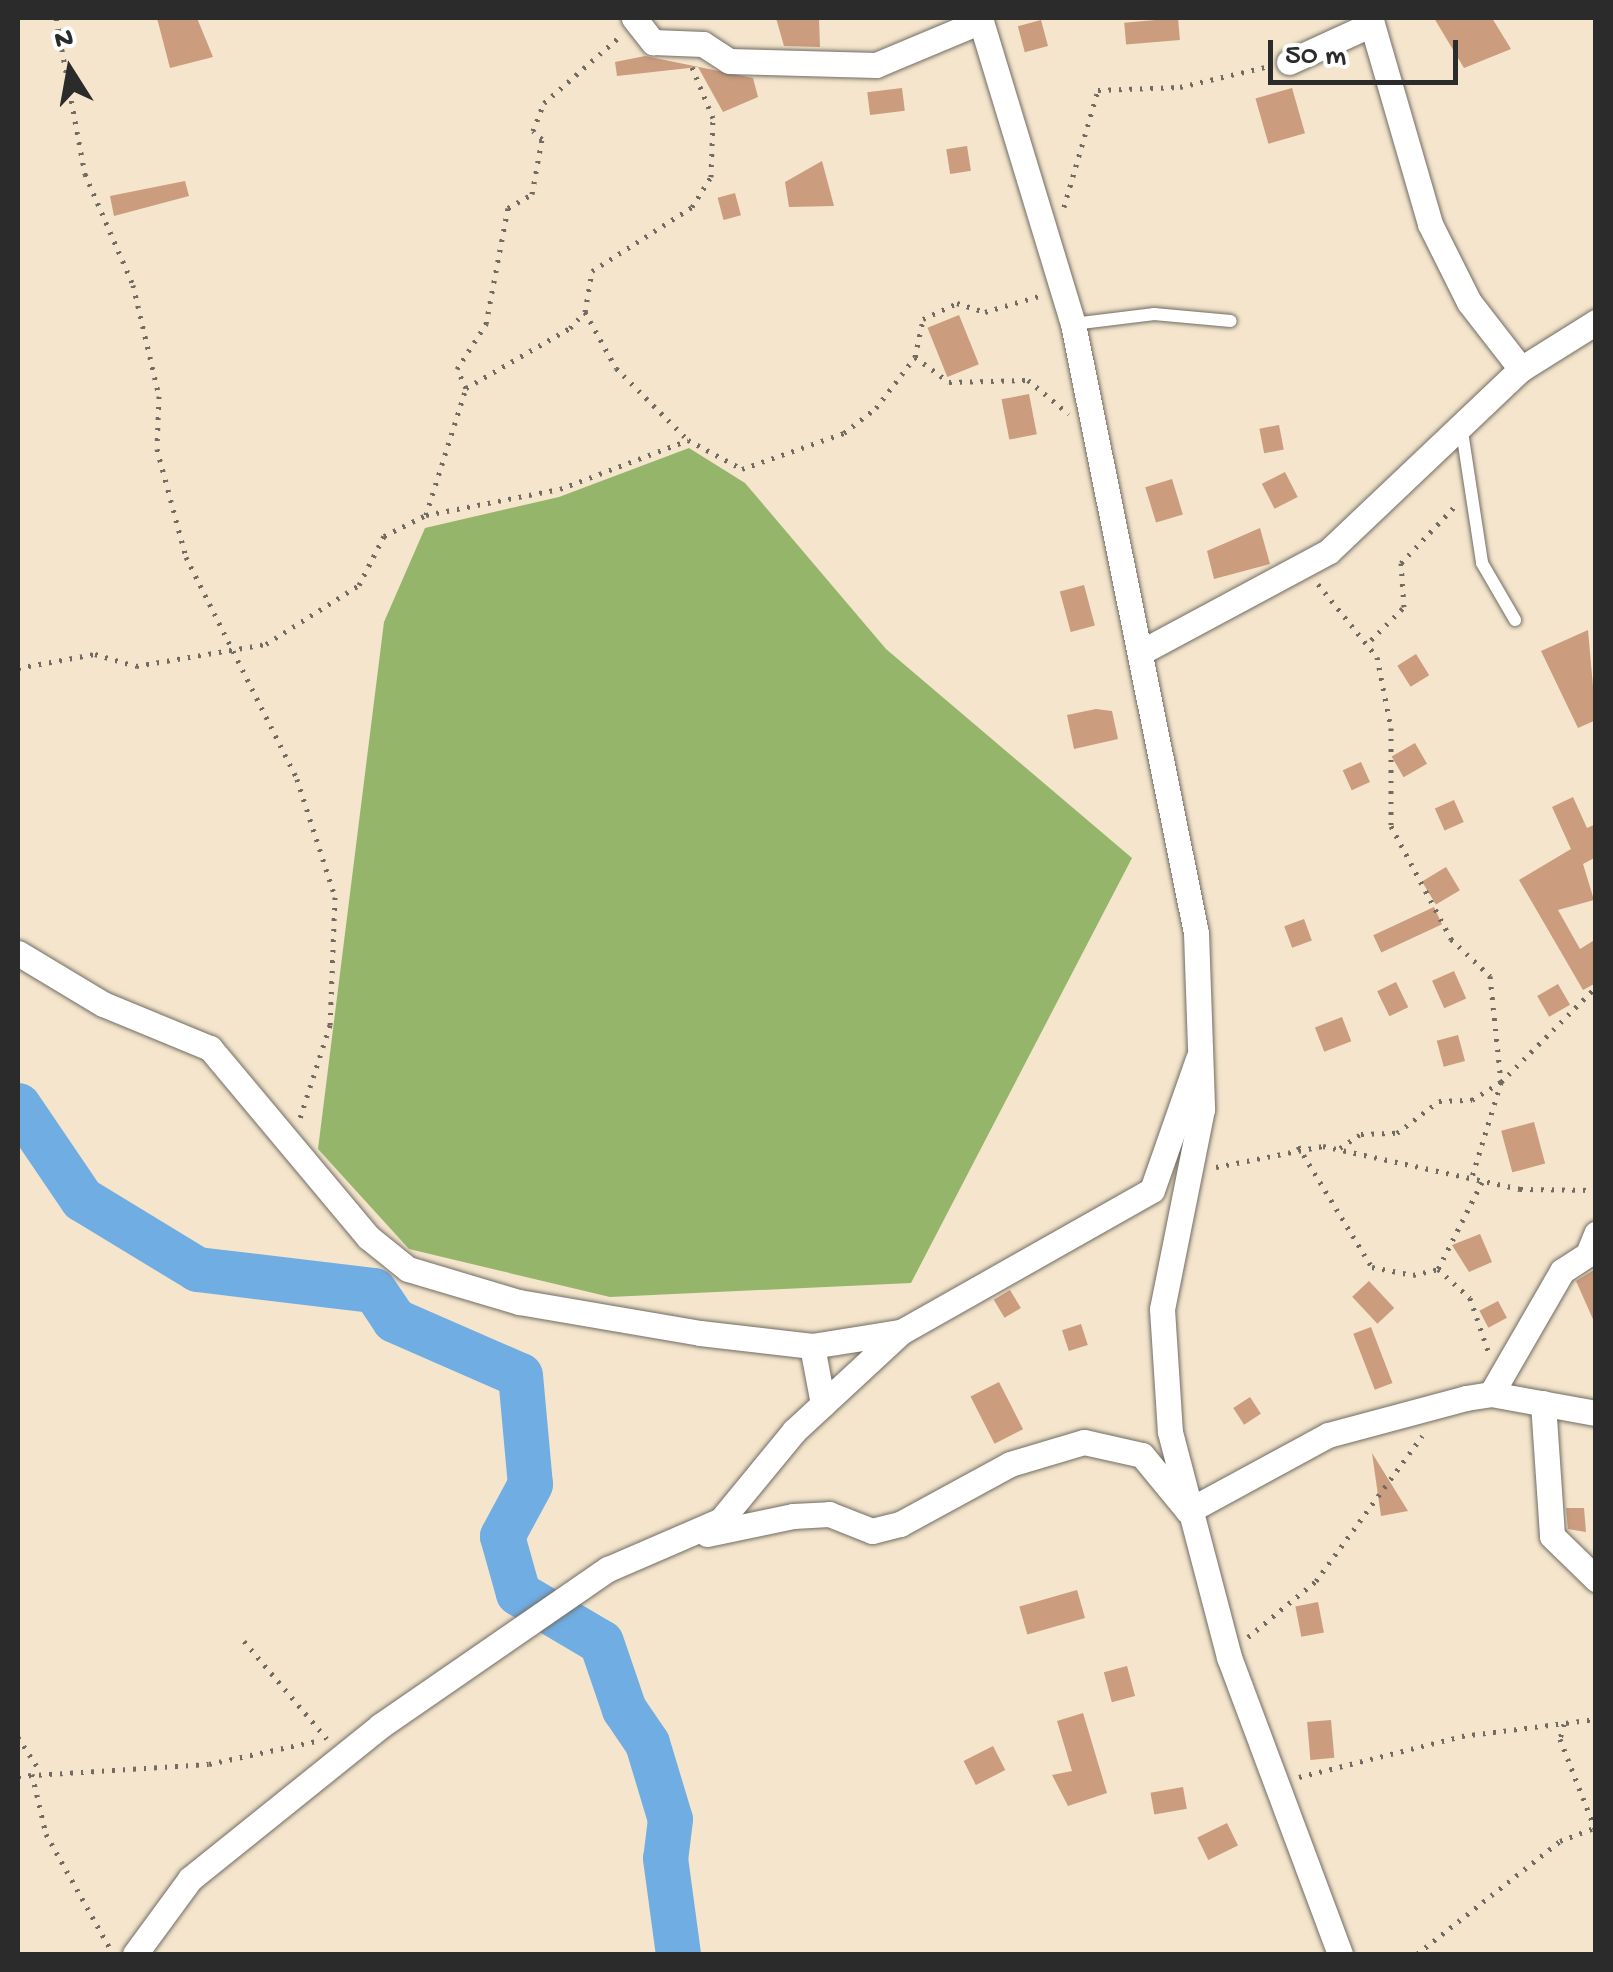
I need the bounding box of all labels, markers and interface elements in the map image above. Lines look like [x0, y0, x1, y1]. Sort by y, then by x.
north arrow [20, 20, 120, 120]
scale bar [1273, 20, 1463, 82]
text: N [52, 22, 76, 58]
text: 50 m [1285, 40, 1346, 75]

